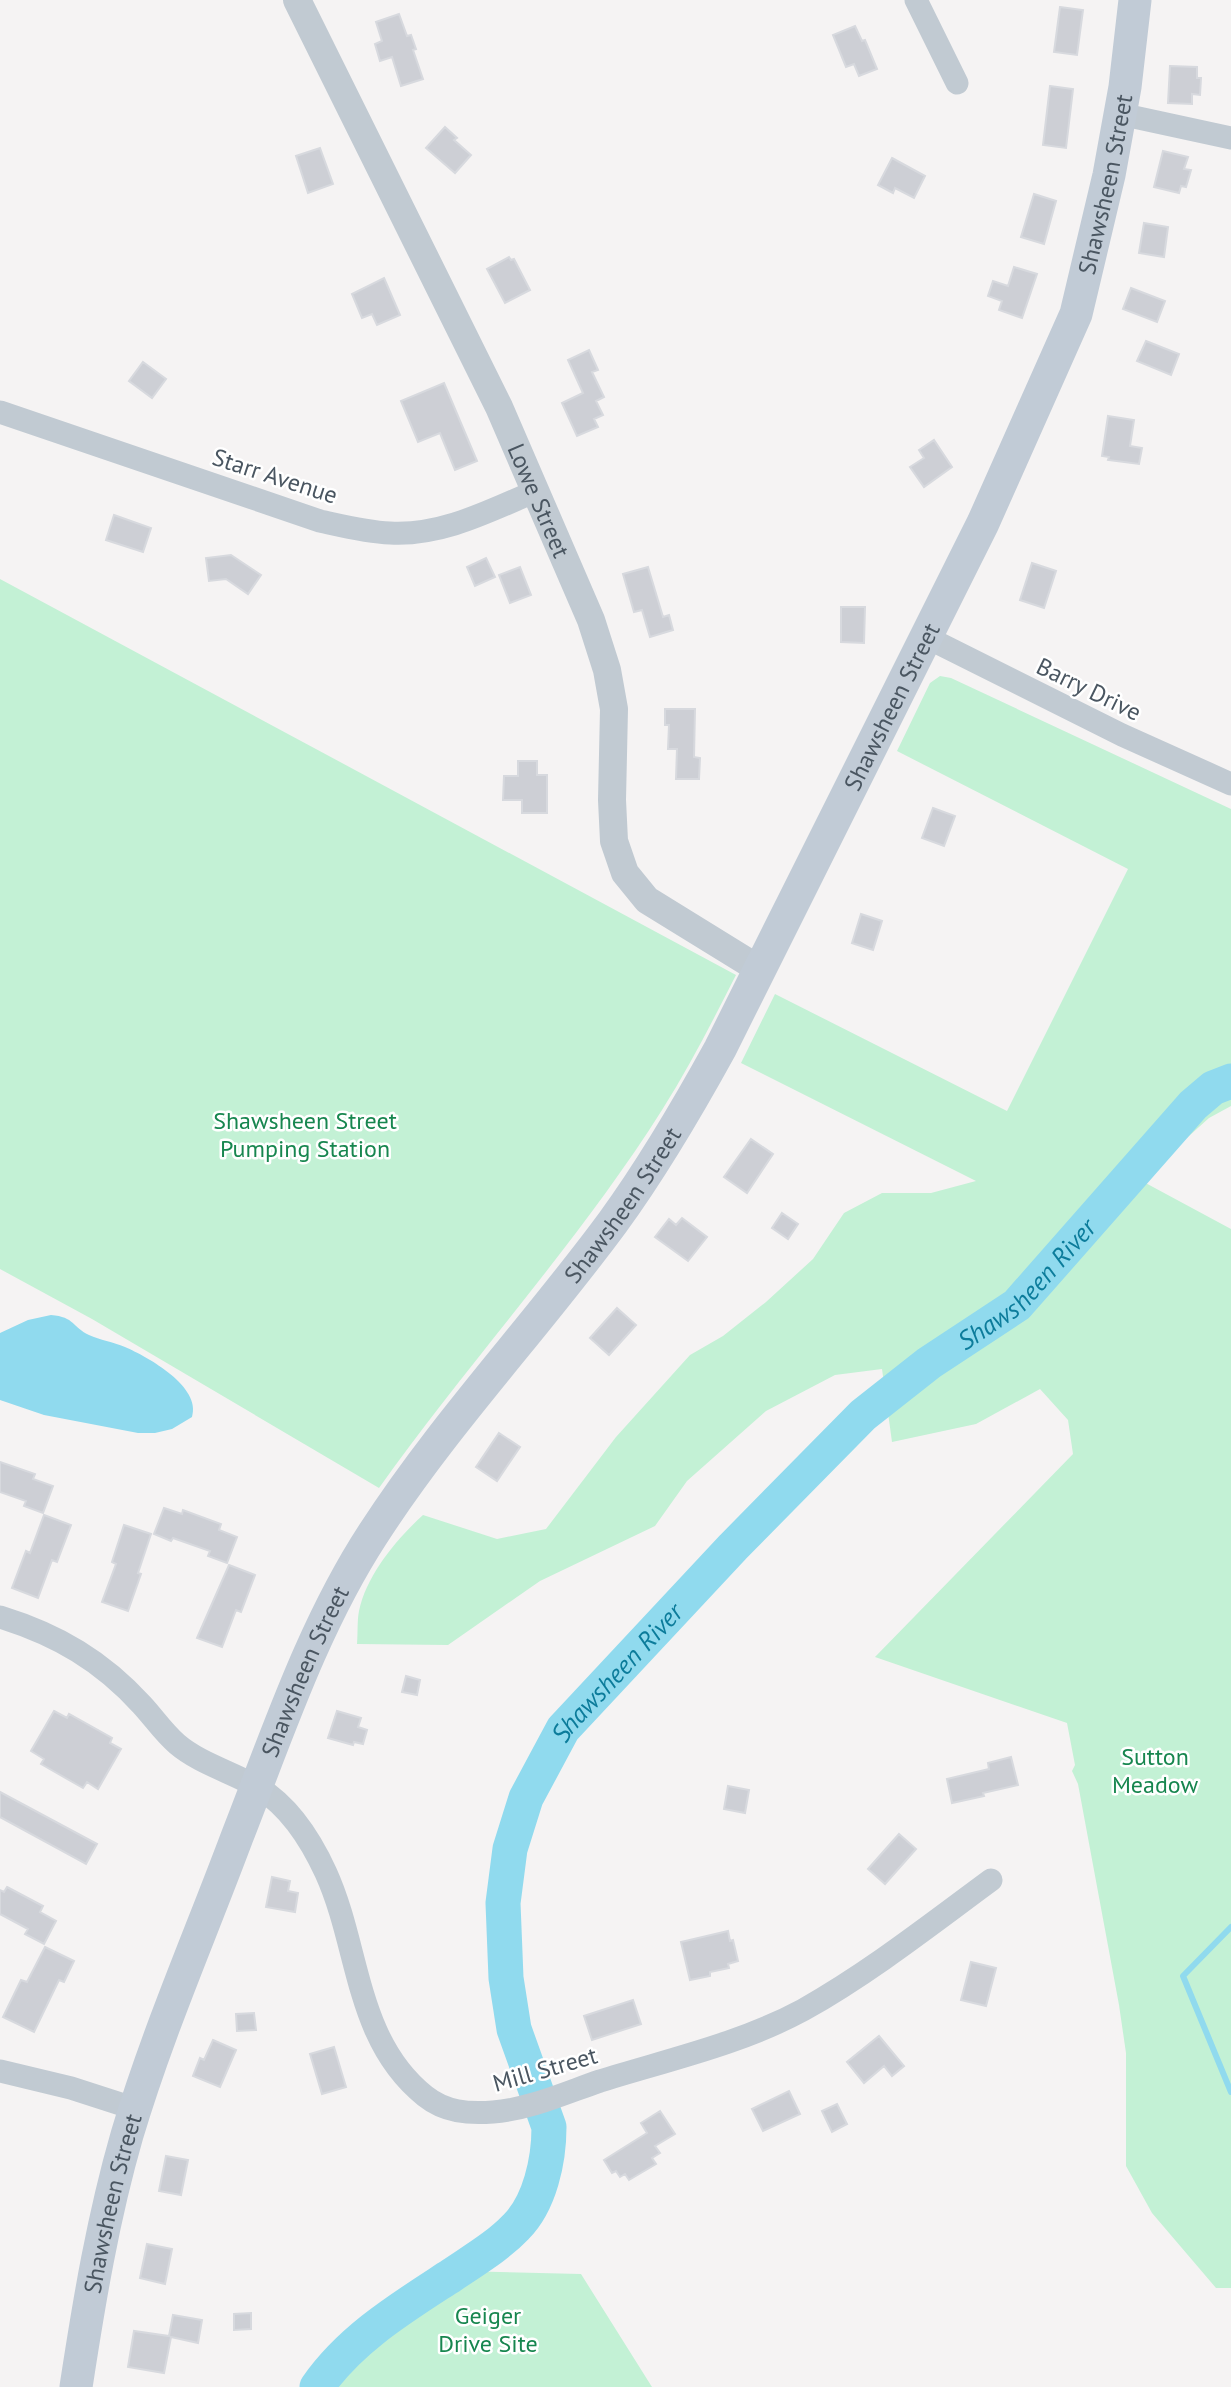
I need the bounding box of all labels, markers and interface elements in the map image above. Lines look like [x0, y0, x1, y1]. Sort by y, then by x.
street label: Shawsheen Street [1070, 92, 1139, 278]
street label: Lowe Street [501, 439, 578, 562]
street label: Starr Avenue [209, 441, 341, 511]
street label: Shawsheen Street [836, 617, 946, 796]
street label: Barry Drive [1032, 650, 1146, 728]
park label: Shawsheen Street Pumping Station [213, 1105, 397, 1164]
street label: Shawsheen Street [557, 1121, 687, 1289]
water label: Shawsheen River [951, 1210, 1103, 1357]
street label: Shawsheen Street [254, 1580, 355, 1761]
water label: Shawsheen River [543, 1595, 690, 1747]
park label: Sutton Meadow [1112, 1741, 1198, 1800]
street label: Mill Street [489, 2039, 601, 2099]
street label: Shawsheen Street [76, 2110, 148, 2296]
park label: Geiger Drive Site [438, 2300, 538, 2359]

